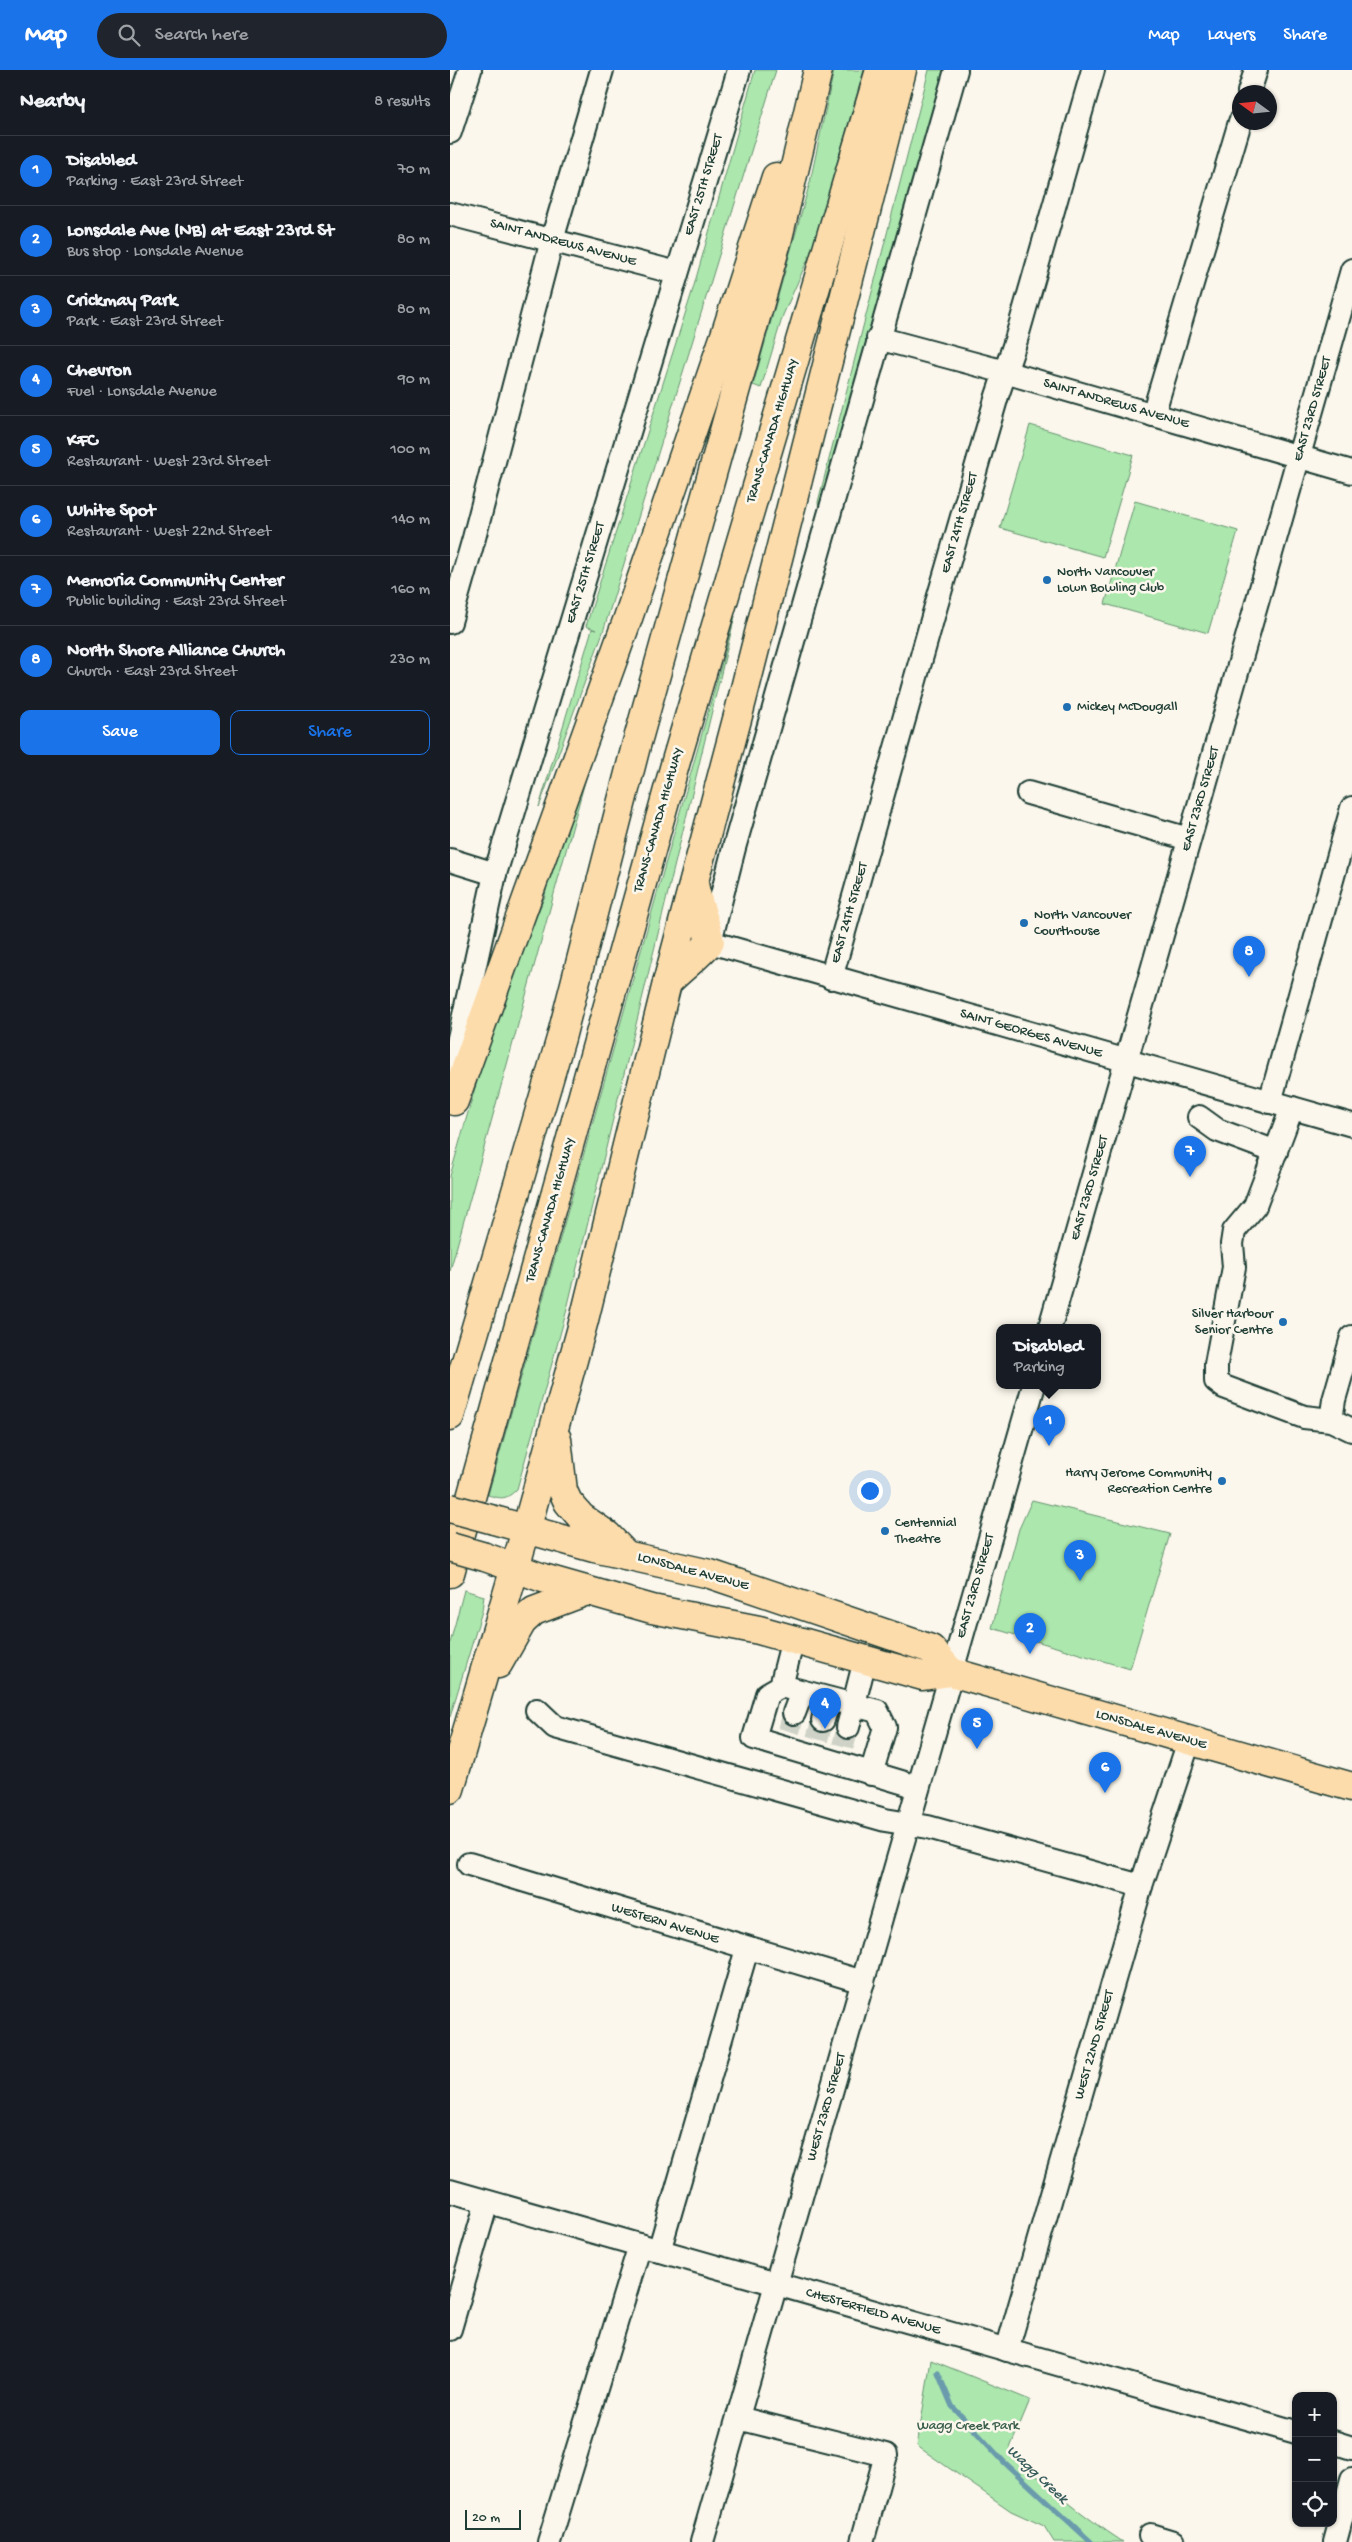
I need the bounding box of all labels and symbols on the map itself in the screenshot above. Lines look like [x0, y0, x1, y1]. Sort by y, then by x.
north arrow [1232, 85, 1277, 130]
street label: EAST 25TH STREET [680, 132, 728, 238]
street label: SAINT ANDREWS AVENUE [488, 215, 639, 271]
street label: EAST 23RD STREET [1290, 354, 1336, 463]
street label: TRANS-CANADA HIGHWAY [743, 357, 803, 506]
street label: SAINT ANDREWS AVENUE [1041, 375, 1192, 433]
street label: EAST 24TH STREET [937, 470, 983, 576]
street label: EAST 25TH STREET [562, 520, 610, 626]
place label: North Vancouver Lown Bowling Club [1057, 564, 1165, 597]
marker: North Vancouver Lown Bowling Club [1041, 574, 1053, 586]
place label: Mickey McDougall [1077, 699, 1178, 716]
marker: Mickey McDougall [1061, 701, 1073, 713]
street label: EAST 23RD STREET [1178, 744, 1224, 853]
street label: TRANS-CANADA HIGHWAY [630, 746, 688, 895]
street label: EAST 24TH STREET [827, 860, 873, 966]
place label: North Vancouver Courthouse [1034, 907, 1132, 940]
marker: North Vancouver Courthouse [1018, 917, 1030, 929]
pin: 8 [1233, 936, 1265, 977]
street label: SAINT GEORGES AVENUE [958, 1006, 1105, 1063]
street label: EAST 23RD STREET [1067, 1133, 1113, 1242]
street label: TRANS-CANADA HIGHWAY [522, 1136, 580, 1285]
pin: 7 [1174, 1136, 1206, 1177]
place label: Silver Harbour Senior Centre [1192, 1306, 1274, 1339]
marker: Silver Harbour Senior Centre [1277, 1316, 1289, 1328]
pin: 1 [1033, 1405, 1065, 1446]
place label: Harry Jerome Community Recreation Centre [1065, 1465, 1213, 1498]
marker: Harry Jerome Community Recreation Centre [1216, 1475, 1228, 1487]
your location [857, 1478, 883, 1504]
place label: Centennial Theatre [894, 1515, 957, 1548]
marker: Centennial Theatre [879, 1525, 891, 1537]
street label: EAST 23RD STREET [953, 1531, 999, 1640]
pin: 3 [1064, 1540, 1096, 1581]
street label: LONSDALE AVENUE [636, 1549, 752, 1595]
pin: 2 [1014, 1613, 1046, 1654]
pin: 4 [809, 1688, 841, 1729]
street label: LONSDALE AVENUE [1094, 1706, 1210, 1754]
pin: 5 [961, 1708, 993, 1749]
pin: 6 [1089, 1752, 1121, 1793]
street label: WESTERN AVENUE [609, 1900, 722, 1949]
street label: WEST 22ND STREET [1071, 1988, 1119, 2102]
street label: WEST 23RD STREET [803, 2050, 851, 2163]
street label: CHESTERFIELD AVENUE [803, 2285, 944, 2340]
park label: Wagg Creek Park [917, 2418, 1021, 2435]
water label: Wagg Creek [1003, 2442, 1072, 2509]
scale bar [465, 2507, 521, 2530]

